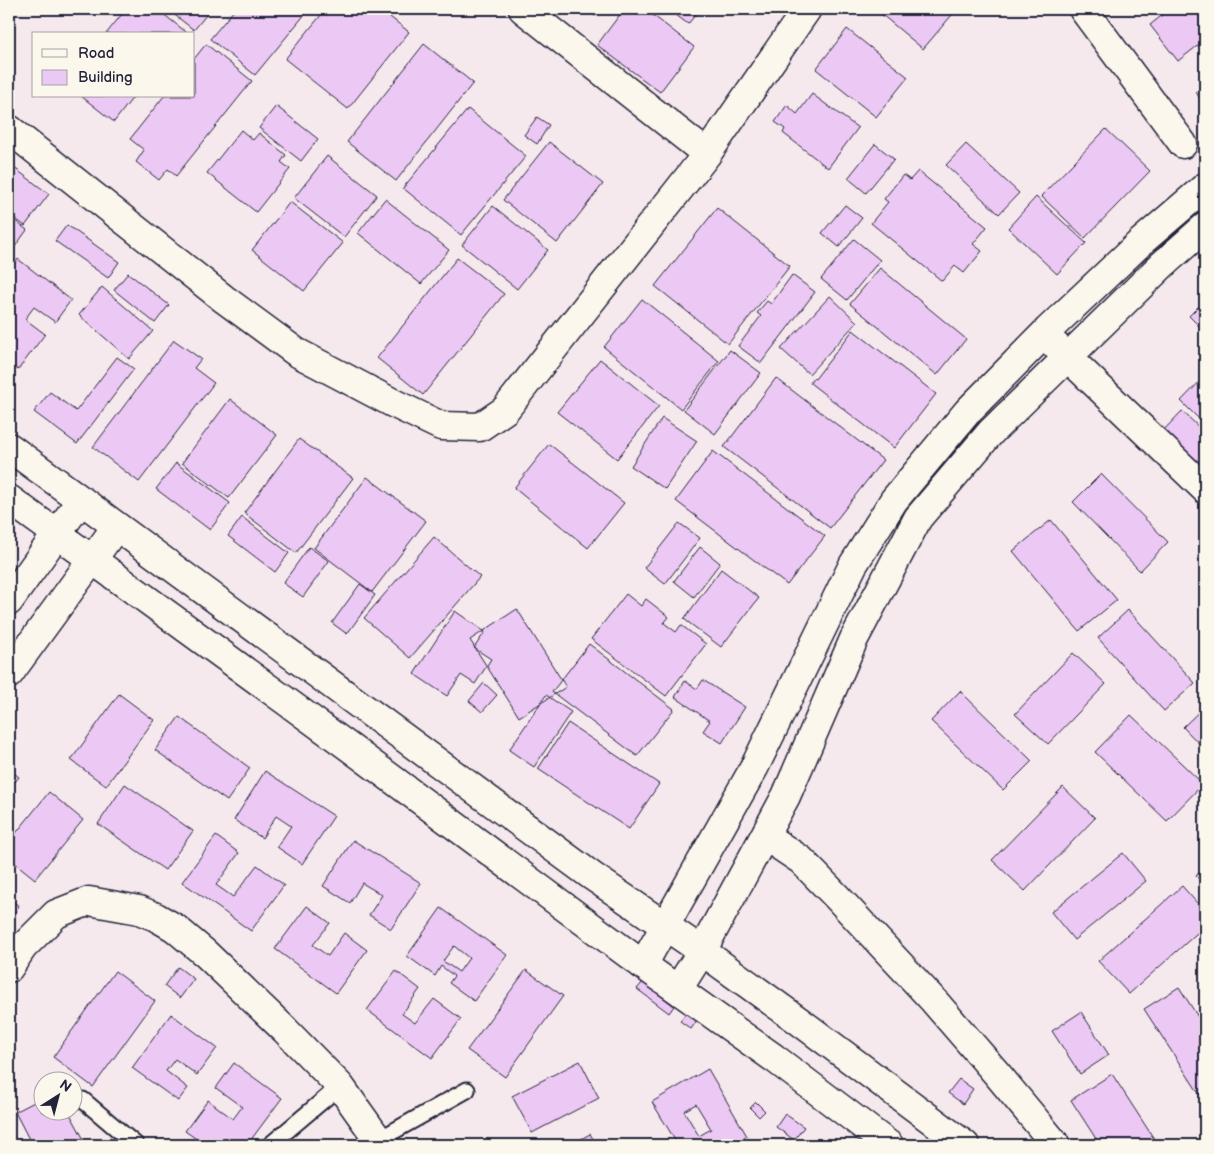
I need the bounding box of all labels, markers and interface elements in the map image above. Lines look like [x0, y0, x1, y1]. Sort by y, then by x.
legend [32, 32, 195, 98]
text: Road [78, 44, 114, 63]
text: Building [78, 68, 133, 87]
north arrow [32, 1072, 82, 1122]
text: N [56, 1076, 75, 1096]

